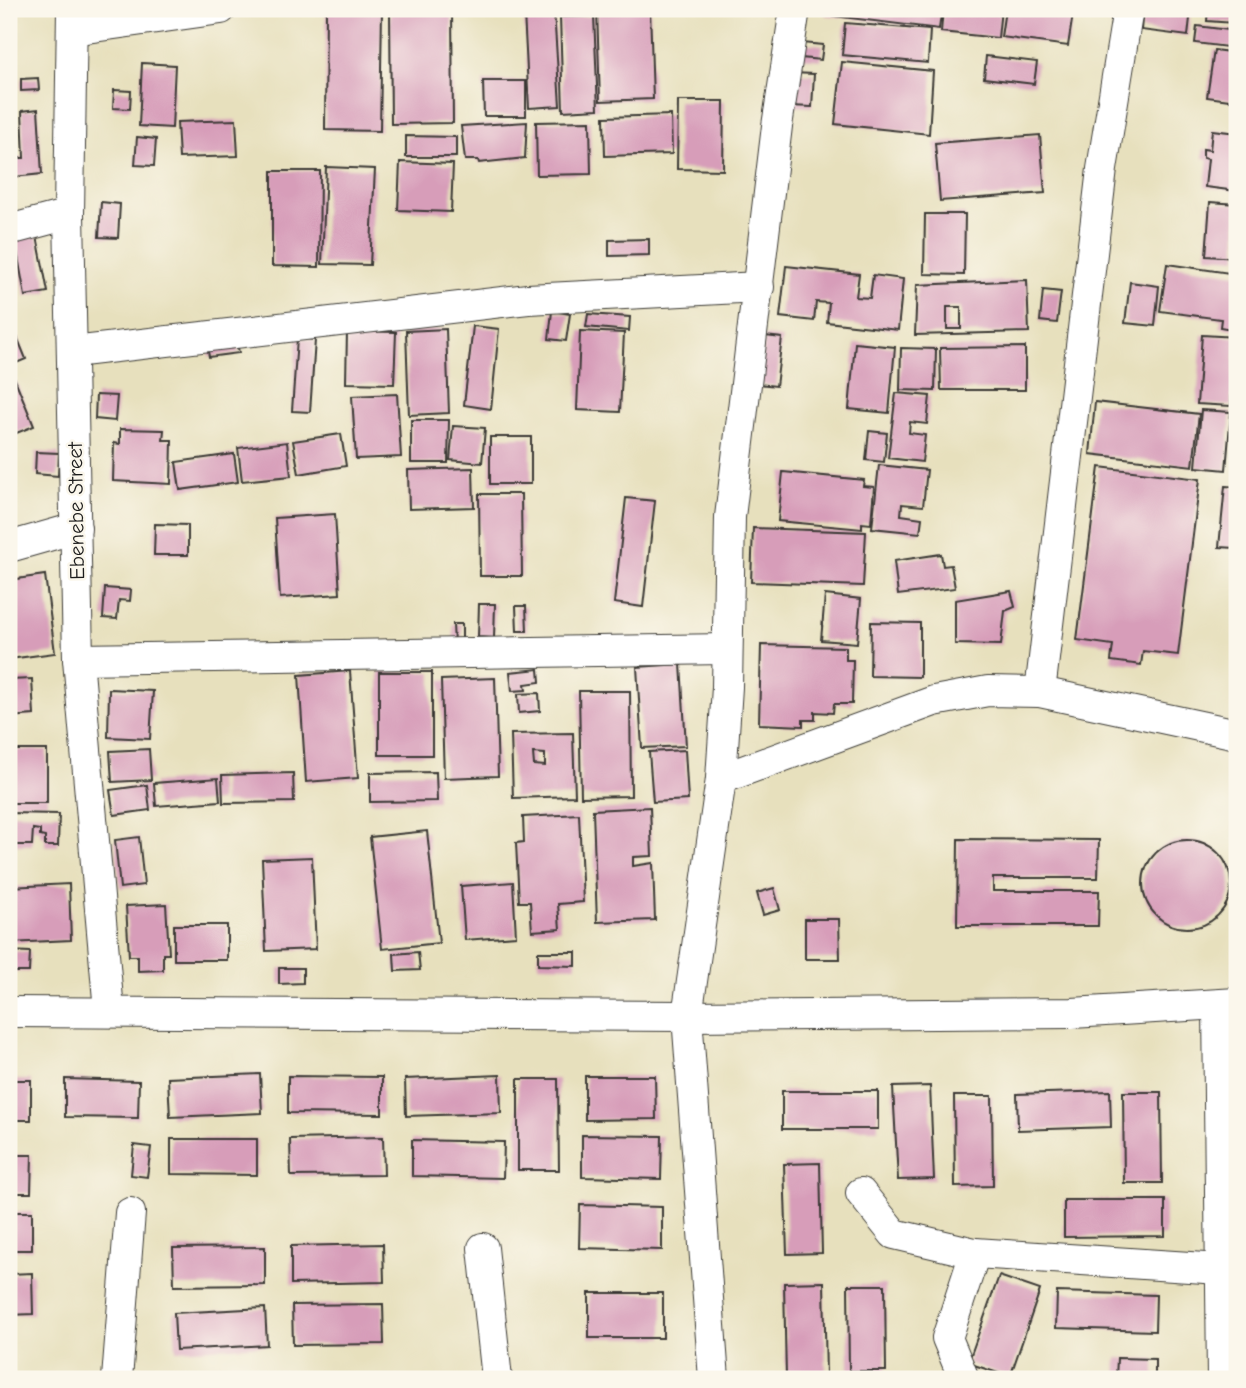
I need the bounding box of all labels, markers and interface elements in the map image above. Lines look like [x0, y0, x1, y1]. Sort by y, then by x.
street label: Ebenebe Street [63, 441, 89, 580]

